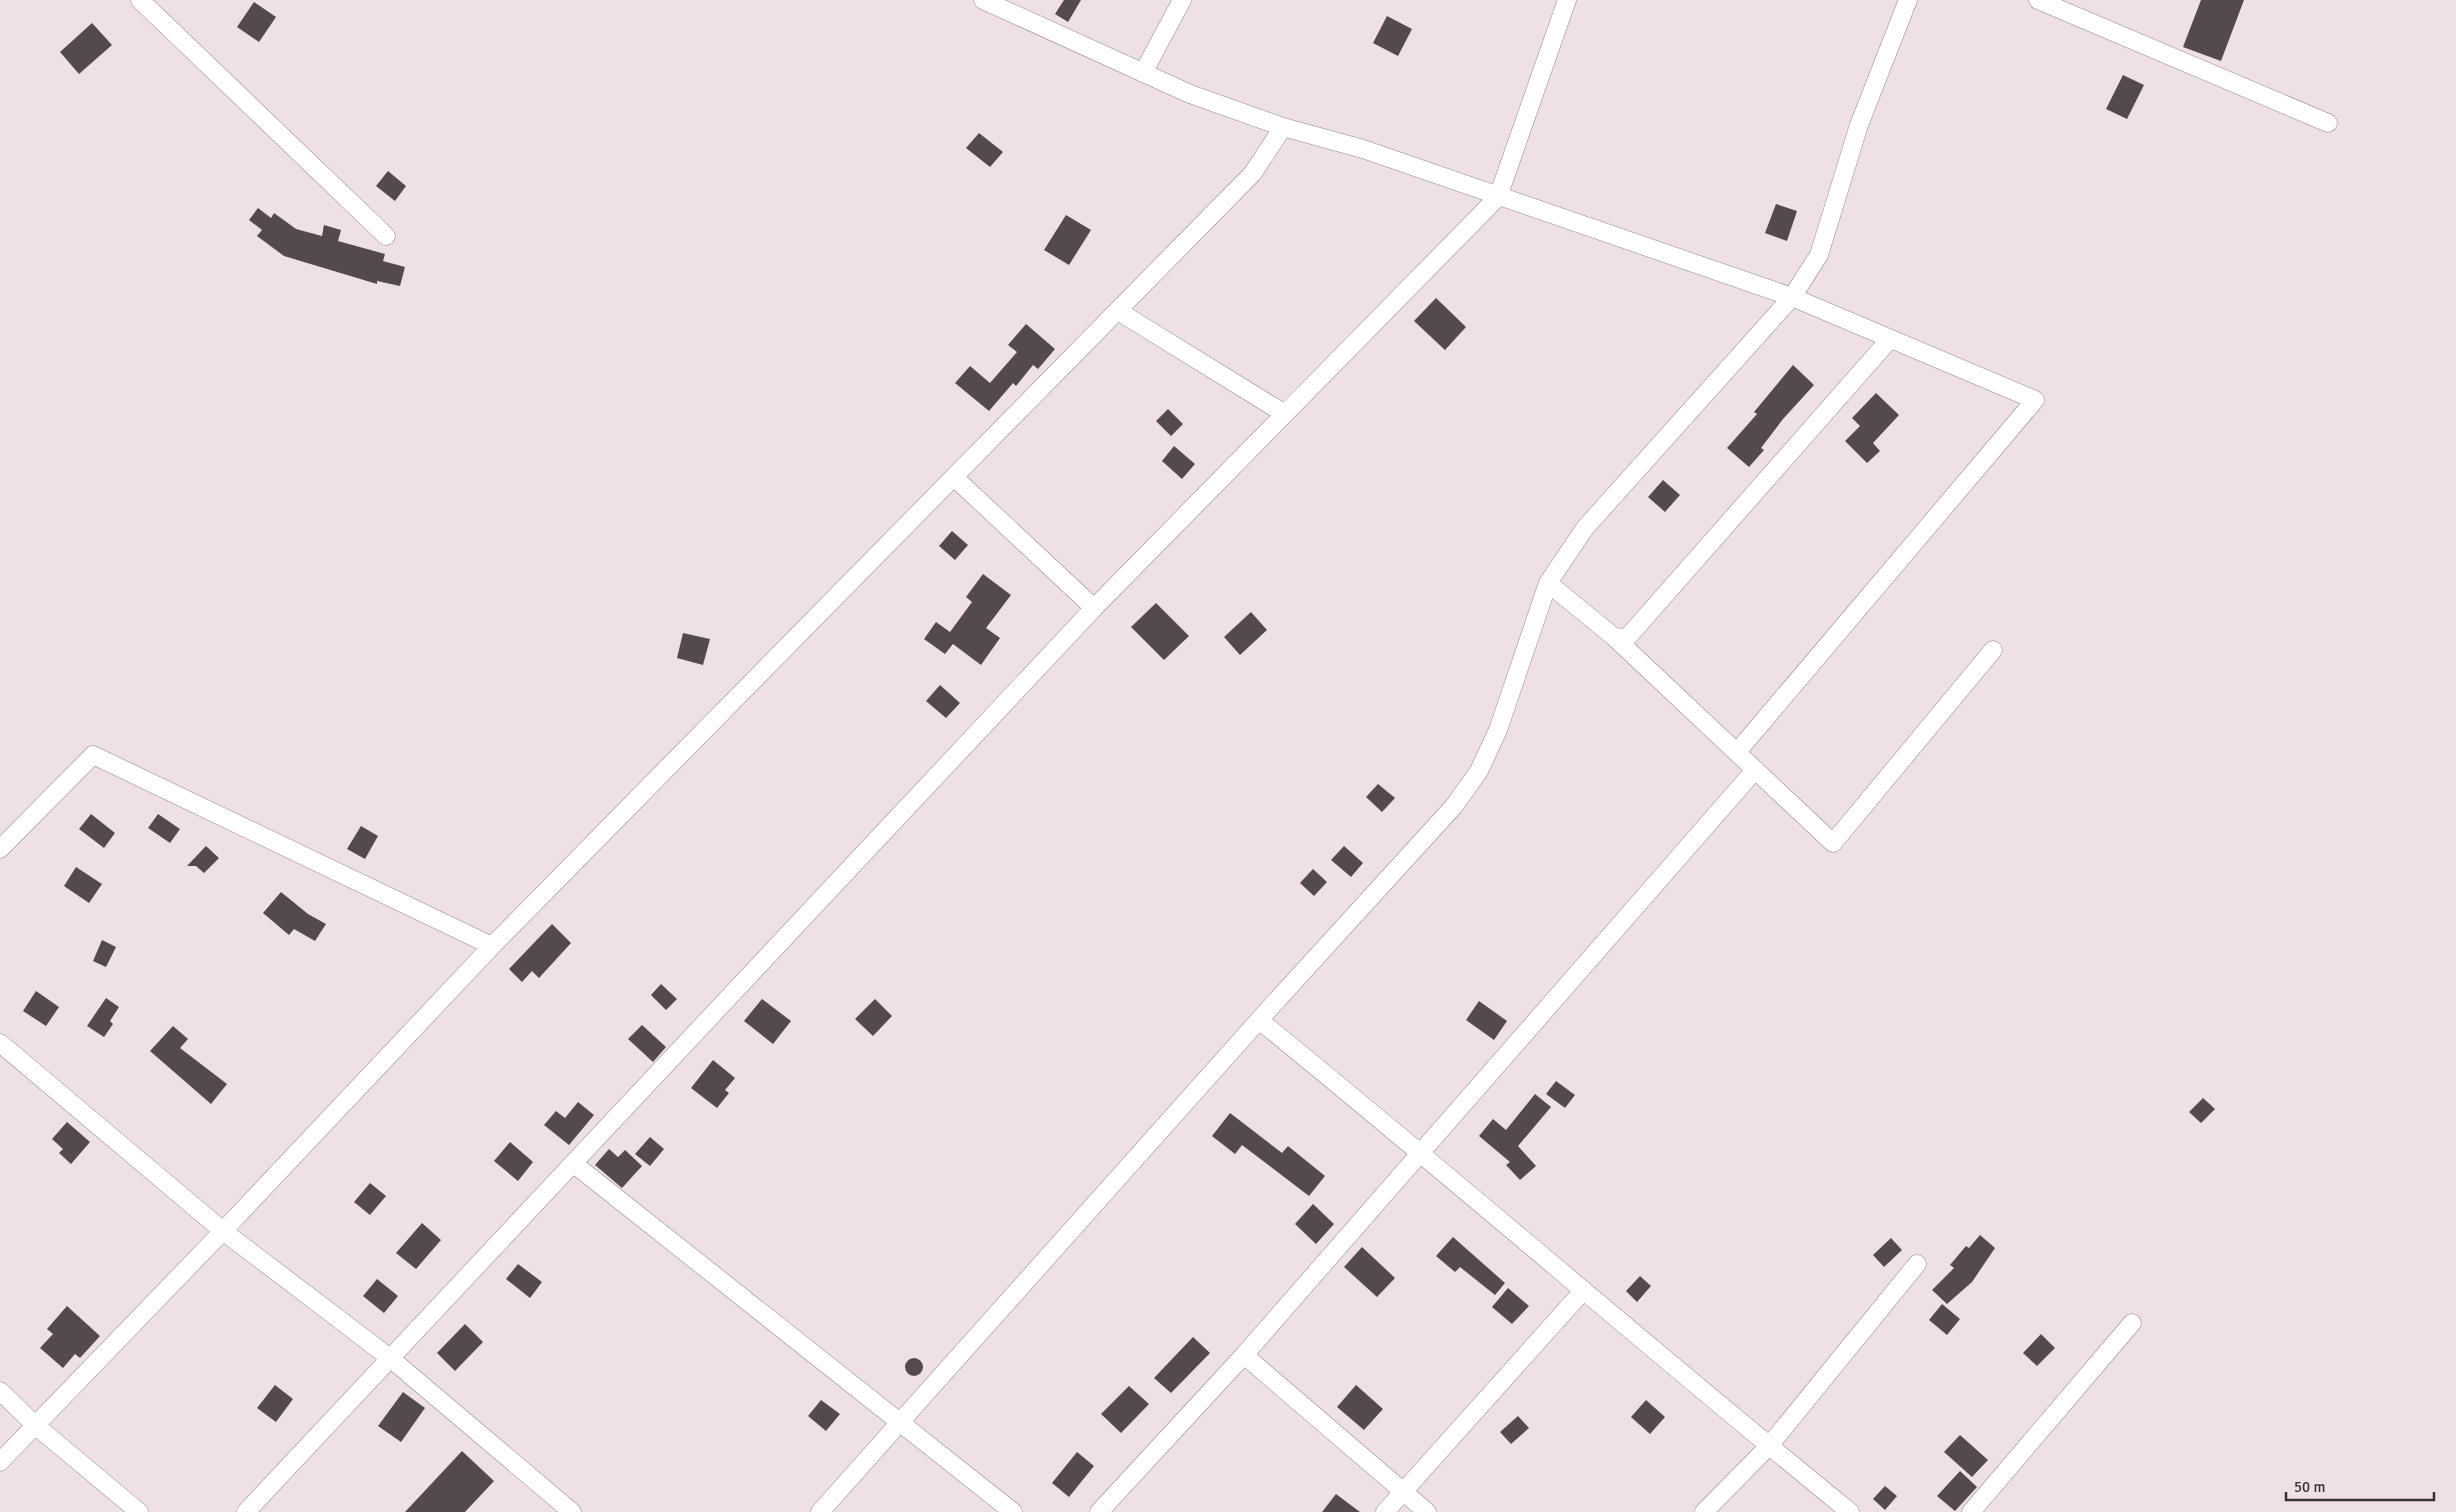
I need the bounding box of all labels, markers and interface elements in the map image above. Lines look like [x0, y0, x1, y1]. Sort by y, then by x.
scale bar [2286, 1470, 2434, 1502]
text: 50 m [2294, 1478, 2325, 1496]

